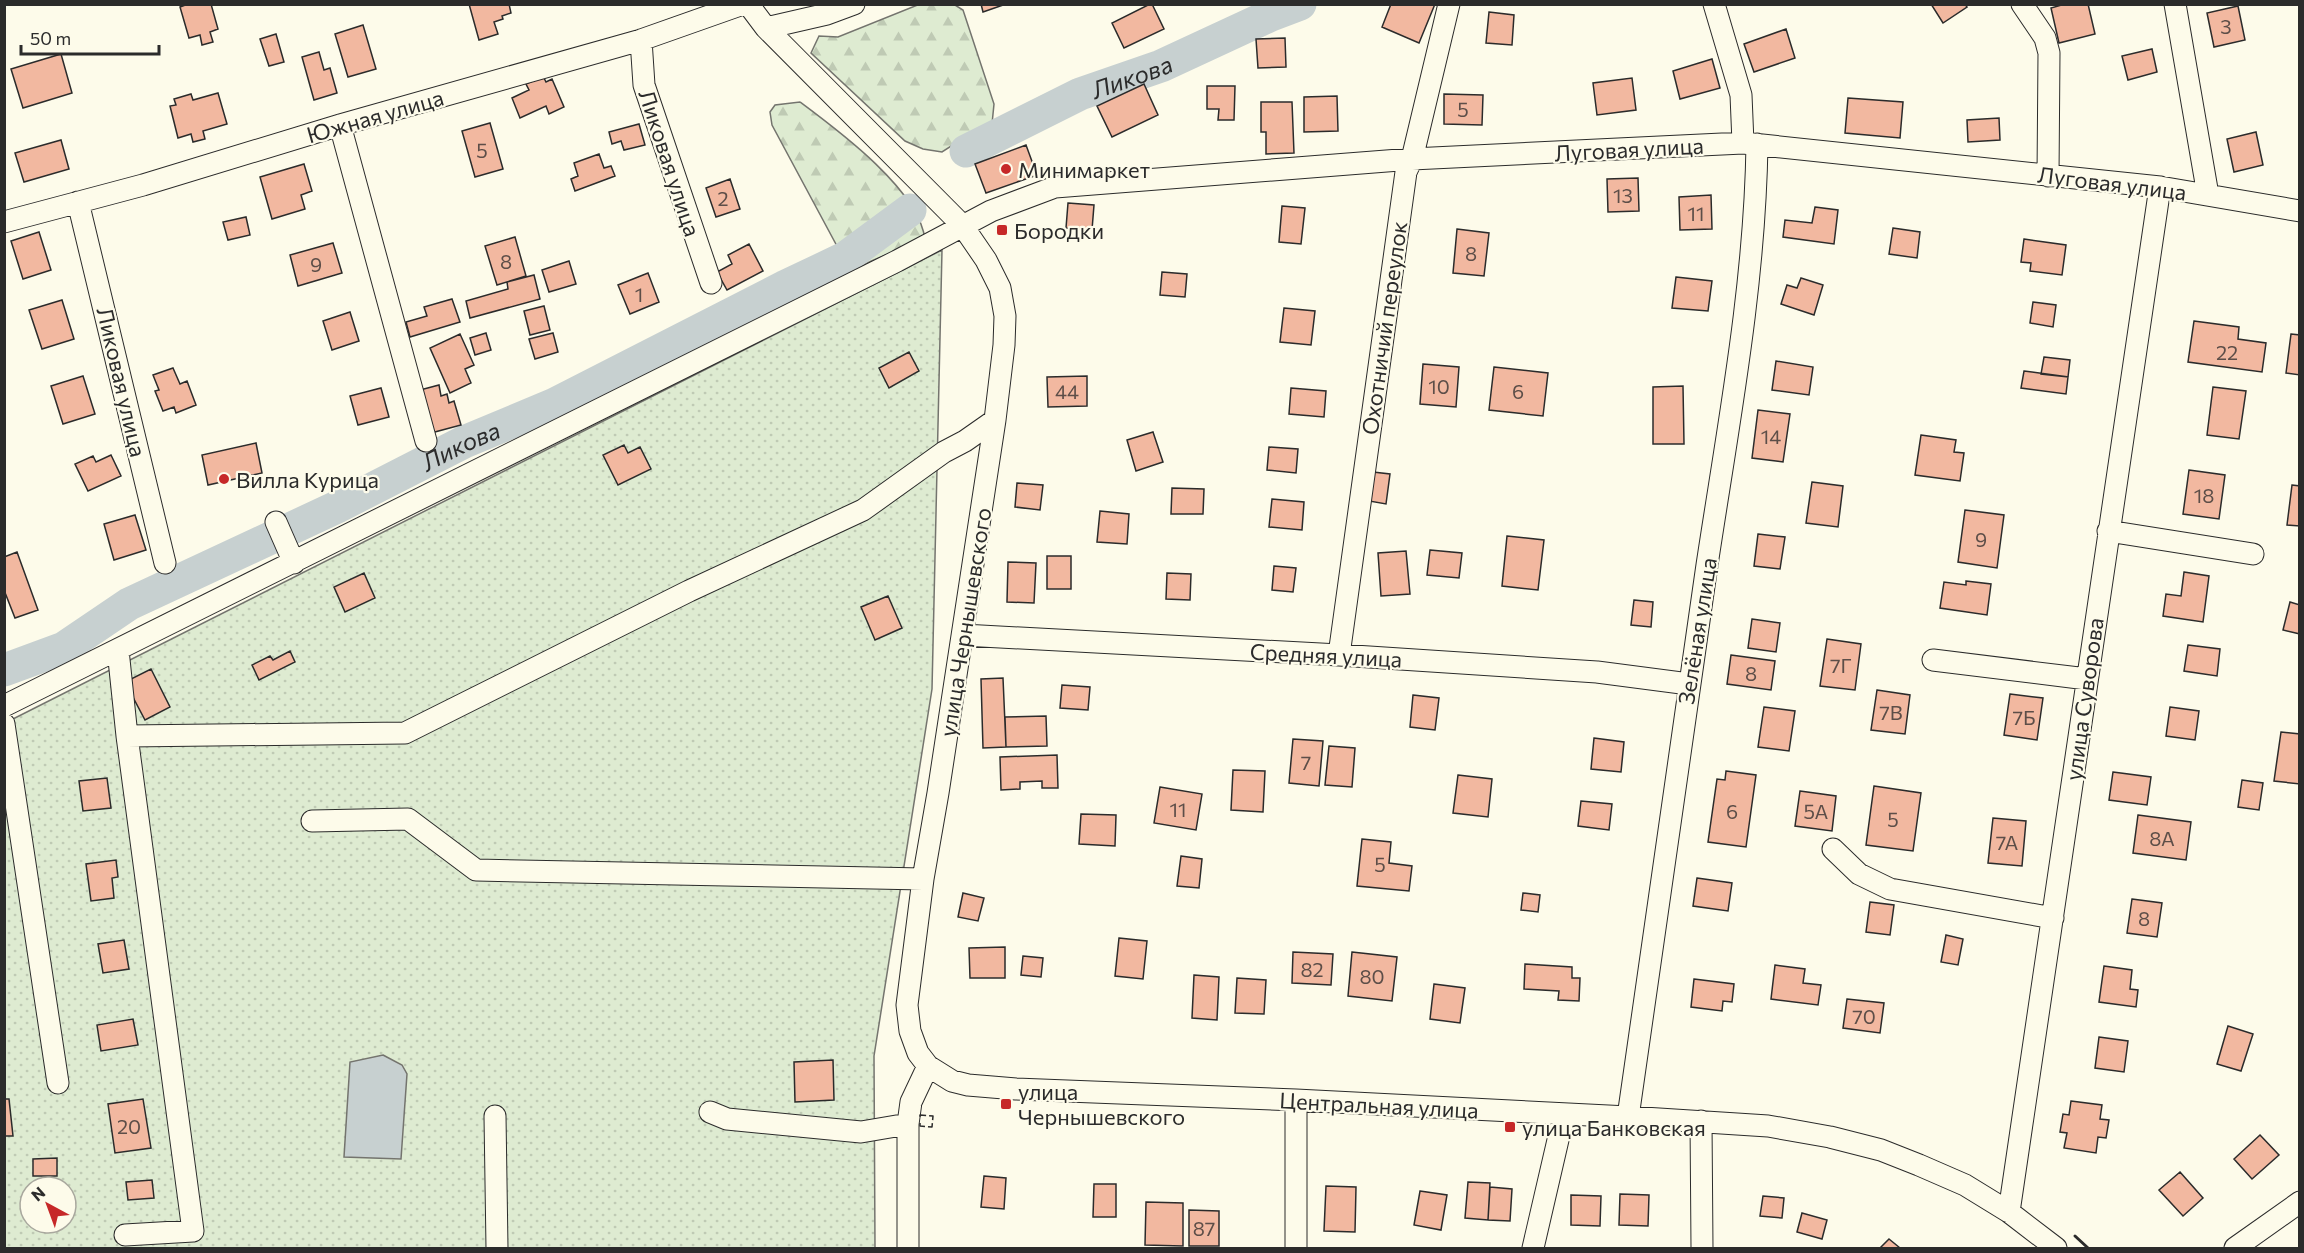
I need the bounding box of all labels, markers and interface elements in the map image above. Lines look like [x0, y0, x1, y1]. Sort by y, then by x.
house number: 3 [2220, 14, 2232, 38]
scale bar [21, 18, 159, 56]
text: 50 m [30, 27, 71, 49]
water label: Ликова [1086, 48, 1177, 104]
street label: Южная улица [303, 84, 447, 148]
street label: Ликовая улица [634, 86, 706, 240]
house number: 5 [1457, 97, 1469, 121]
street label: Луговая улица [1554, 132, 1704, 166]
house number: 5 [476, 138, 488, 162]
place label: Минимаркет [1018, 156, 1150, 183]
street label: Луговая улица [2036, 160, 2188, 206]
marker: Минимаркет [999, 162, 1013, 176]
house number: 13 [1613, 183, 1633, 207]
house number: 2 [717, 186, 729, 210]
house number: 11 [1687, 201, 1705, 225]
place label: Бородки [1014, 217, 1104, 244]
street label: Охотничий переулок [1356, 219, 1412, 436]
marker: Бородки [995, 223, 1009, 237]
house number: 8 [1465, 241, 1477, 265]
house number: 8 [500, 249, 512, 273]
house number: 9 [310, 252, 322, 276]
house number: 1 [635, 282, 643, 306]
street label: Ликовая улица [92, 305, 152, 459]
house number: 22 [2216, 340, 2238, 364]
house number: 10 [1428, 374, 1450, 398]
house number: 44 [1055, 379, 1079, 403]
house number: 6 [1512, 379, 1524, 403]
water label: Ликова [415, 414, 504, 476]
house number: 14 [1761, 424, 1781, 448]
place label: Вилла Курица [236, 466, 379, 493]
marker: Вилла Курица [217, 472, 231, 486]
house number: 18 [2194, 483, 2214, 507]
street label: улица Чернышевского [934, 505, 996, 739]
house number: 9 [1975, 527, 1987, 551]
street label: Зелёная улица [1672, 556, 1722, 706]
street label: улица Суворова [2059, 616, 2109, 782]
street label: Средняя улица [1249, 638, 1403, 672]
house number: 7Г [1830, 653, 1852, 677]
house number: 8 [1745, 661, 1757, 685]
house number: 7В [1879, 700, 1903, 724]
house number: 7Б [2012, 705, 2036, 729]
house number: 7 [1301, 750, 1311, 774]
house number: 11 [1169, 797, 1187, 821]
house number: 6 [1726, 799, 1738, 823]
house number: 5А [1804, 799, 1829, 823]
house number: 5 [1887, 807, 1899, 831]
house number: 8А [2149, 826, 2175, 850]
house number: 7А [1996, 830, 2019, 854]
house number: 5 [1374, 852, 1386, 876]
house number: 8 [2138, 906, 2150, 930]
house number: 82 [1300, 957, 1324, 981]
house number: 80 [1359, 964, 1385, 988]
house number: 70 [1852, 1004, 1876, 1028]
place label: улица Чернышевского [1018, 1078, 1185, 1130]
street label: Центральная улица [1279, 1086, 1479, 1124]
marker: улица Чернышевского [999, 1097, 1013, 1111]
house number: 20 [117, 1114, 141, 1138]
place label: улица Банковская [1522, 1114, 1706, 1141]
marker: улица Банковская [1503, 1120, 1517, 1134]
north arrow [18, 1175, 78, 1235]
text: N [27, 1182, 49, 1204]
house number: 87 [1193, 1216, 1215, 1240]

